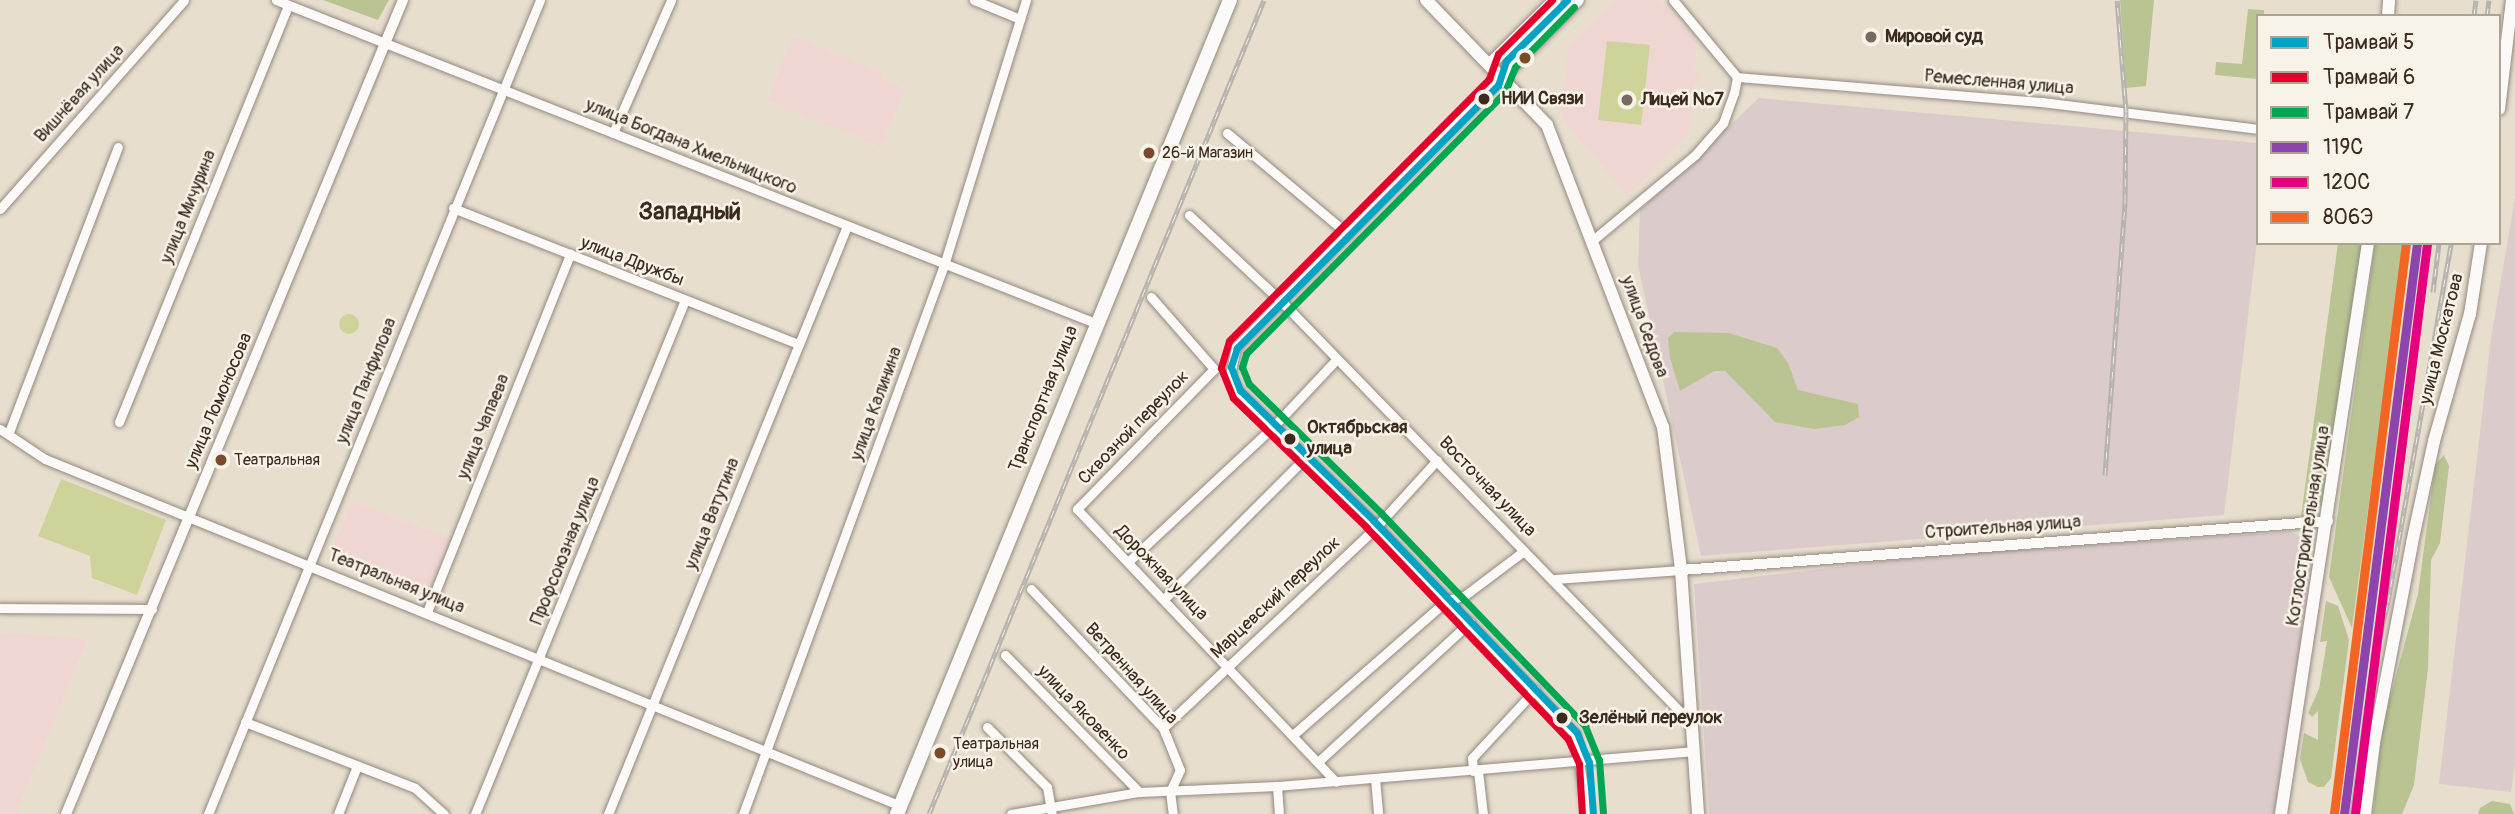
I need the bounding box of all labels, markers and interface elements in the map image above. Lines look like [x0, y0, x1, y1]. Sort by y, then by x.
legend [2256, 14, 2501, 245]
place label: Мировой суд [1885, 26, 1983, 48]
marker: Мировой суд [1863, 29, 1879, 45]
text: Трамвай 5 [2323, 29, 2414, 56]
street label: Вишнёвая улица [30, 41, 130, 147]
unlabelled marker [1518, 51, 1532, 65]
text: Трамвай 6 [2323, 64, 2415, 91]
street label: Ремесленная улица [1924, 66, 2074, 100]
marker: НИИ Связи [1473, 88, 1495, 110]
place label: НИИ Связи [1501, 88, 1583, 110]
place label: Лицей №7 [1641, 89, 1724, 111]
marker: Лицей №7 [1619, 92, 1635, 108]
street label: улица Богдана Хмельницкого [582, 95, 800, 199]
text: Трамвай 7 [2323, 99, 2414, 126]
text: 119С [2323, 134, 2363, 161]
place label: 26-й Магазин [1162, 143, 1253, 163]
marker: 26-й Магазин [1142, 146, 1156, 160]
street label: улица Мичурина [156, 147, 222, 267]
text: 120С [2323, 169, 2370, 196]
district label: Западный [639, 198, 741, 226]
text: 806Э [2323, 204, 2373, 231]
street label: улица Дружбы [577, 232, 687, 292]
street label: улица Москатова [2415, 271, 2469, 407]
street label: улица Седова [1616, 273, 1672, 381]
street label: улица Панфилова [332, 315, 402, 447]
street label: Транспортная улица [1005, 323, 1083, 475]
street label: улица Ломоносова [181, 330, 257, 472]
street label: улица Калинина [846, 344, 908, 464]
street label: Сквозной переулок [1074, 366, 1194, 490]
street label: улица Чапаева [453, 371, 515, 483]
place label: Октябрьская улица [1307, 418, 1408, 460]
street label: Котлостроительная улица [2283, 424, 2335, 628]
marker: Октябрьская улица [1279, 428, 1301, 450]
street label: Восточная улица [1434, 432, 1540, 542]
place label: Театральная [234, 450, 320, 470]
marker: Театральная [214, 453, 228, 467]
street label: улица Ватутина [681, 455, 745, 573]
street label: Профсоюзная улица [526, 474, 606, 628]
street label: Строительная улица [1924, 512, 2082, 544]
street label: Дорожная улица [1110, 521, 1212, 625]
street label: Марцевский переулок [1207, 532, 1345, 664]
street label: Театральная улица [325, 545, 467, 619]
street label: Ветренная улица [1080, 619, 1182, 729]
street label: улица Яковенко [1032, 661, 1134, 765]
marker: Зелёный переулок [1551, 707, 1573, 729]
place label: Зелёный переулок [1579, 707, 1722, 729]
place label: Театральная улица [953, 734, 1039, 772]
marker: Театральная улица [933, 746, 947, 760]

